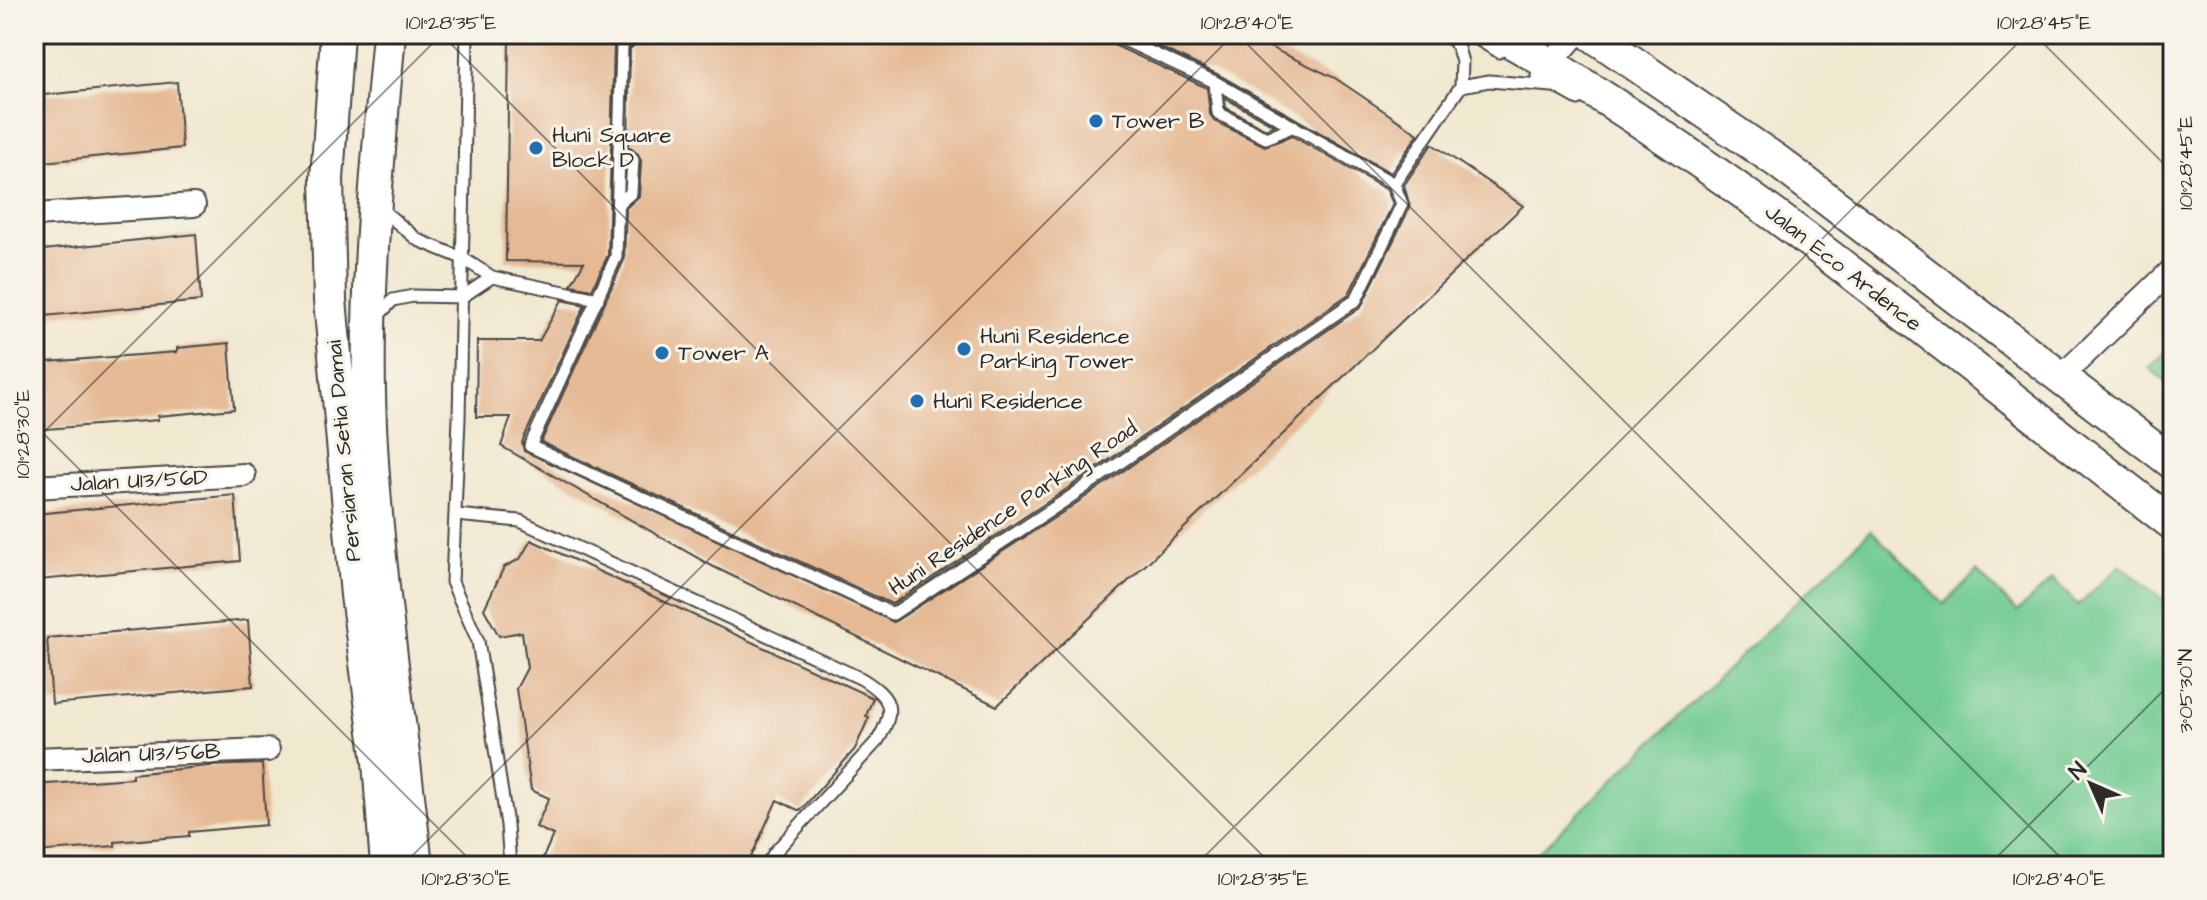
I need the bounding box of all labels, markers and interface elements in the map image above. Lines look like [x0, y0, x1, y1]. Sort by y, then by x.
text: 101°28'35"E [406, 9, 497, 37]
text: 101°28'40"E [1201, 9, 1293, 37]
text: 101°28'45"E [1997, 9, 2091, 37]
place label: Tower B [1112, 106, 1205, 137]
marker: Tower B [1087, 112, 1105, 130]
text: 101°28'45"E [2172, 116, 2200, 210]
place label: Huni Square Block D [552, 120, 672, 176]
marker: Huni Square Block D [527, 139, 545, 157]
street label: Jalan Eco Ardence [1758, 197, 1928, 339]
place label: Huni Residence Parking Tower [980, 321, 1133, 378]
place label: Tower A [678, 338, 769, 369]
street label: Persiaran Setia Damai [319, 339, 369, 563]
marker: Huni Residence Parking Tower [955, 340, 973, 358]
marker: Tower A [653, 344, 671, 362]
place label: Huni Residence [933, 386, 1083, 417]
text: 101°28'30"E [9, 389, 37, 479]
marker: Huni Residence [908, 392, 926, 410]
street label: Huni Residence Parking Road [882, 413, 1144, 604]
street label: Jalan U13/56D [70, 462, 208, 500]
text: 3°05'30"N [2172, 649, 2200, 733]
street label: Jalan U13/56B [81, 736, 221, 772]
north arrow [2051, 744, 2131, 824]
text: N [2062, 755, 2094, 787]
text: 101°28'30"E [421, 865, 511, 893]
text: 101°28'35"E [1218, 865, 1309, 893]
text: 101°28'40"E [2013, 865, 2105, 893]

